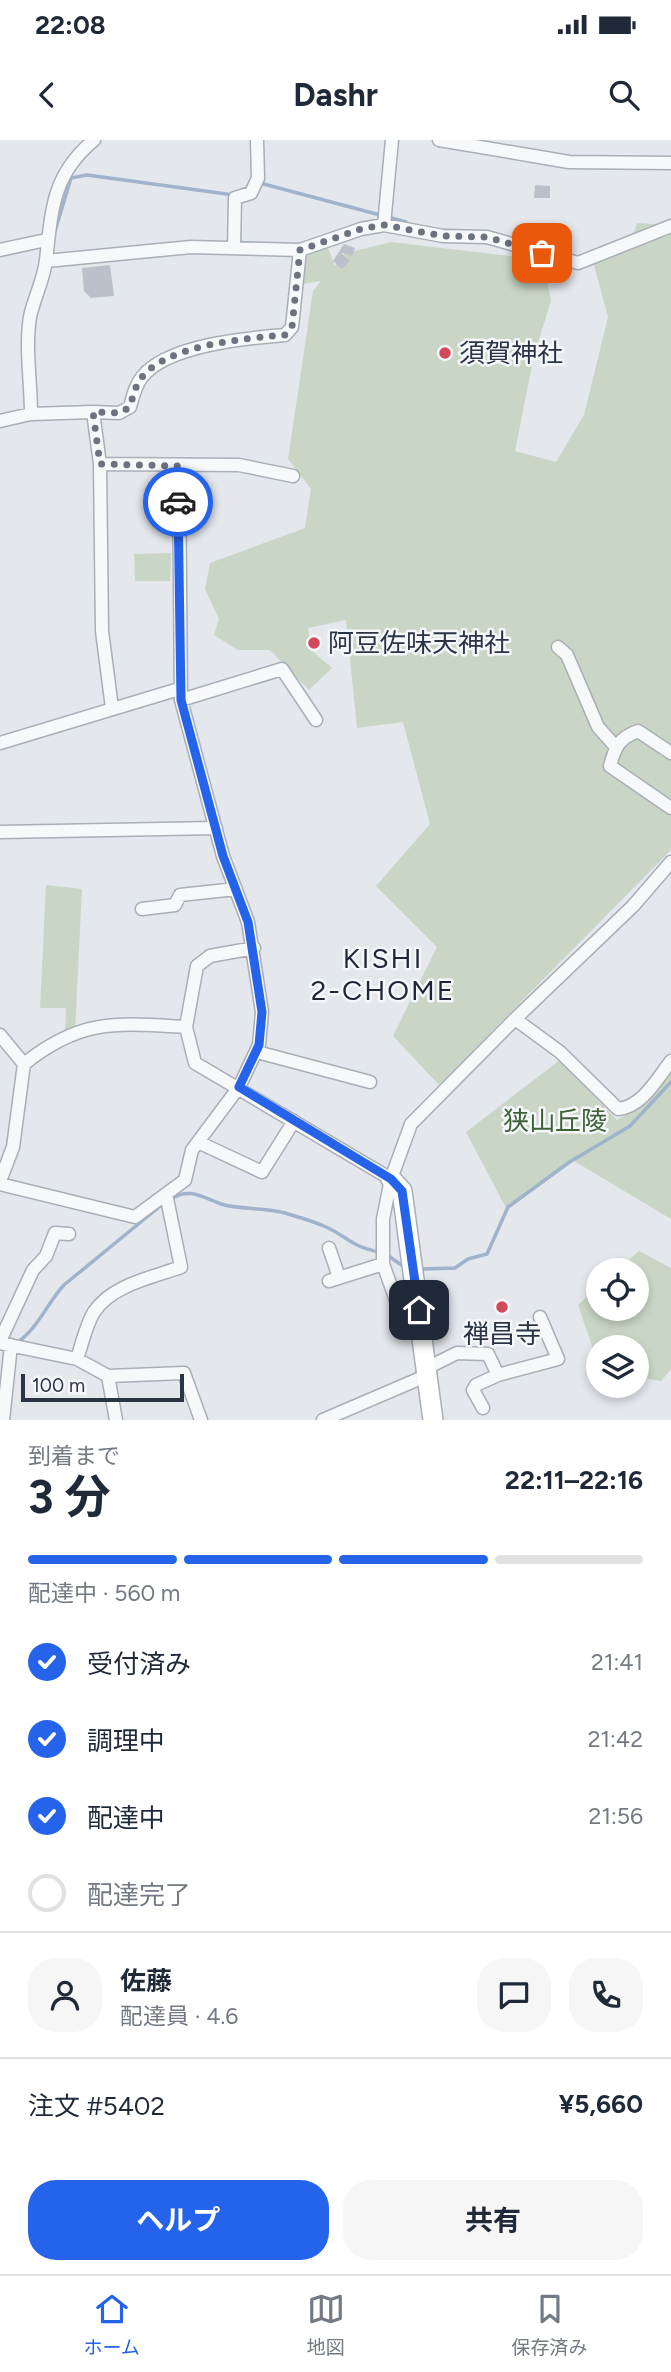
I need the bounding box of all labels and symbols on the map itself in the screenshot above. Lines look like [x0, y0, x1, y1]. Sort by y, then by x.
pin [512, 223, 572, 283]
place label: 須賀神社 [459, 337, 563, 369]
marker: 須賀神社 [437, 345, 453, 361]
courier [143, 467, 213, 537]
place label: 阿豆佐味天神社 [328, 627, 510, 659]
marker: 阿豆佐味天神社 [306, 635, 322, 651]
district label: KISHI 2-CHOME [311, 941, 455, 1007]
park label: 狭山丘陵 [503, 1105, 607, 1137]
pin [389, 1280, 449, 1340]
marker: 禅昌寺 [494, 1299, 510, 1315]
place label: 禅昌寺 [463, 1318, 541, 1350]
scale bar [21, 1371, 184, 1403]

